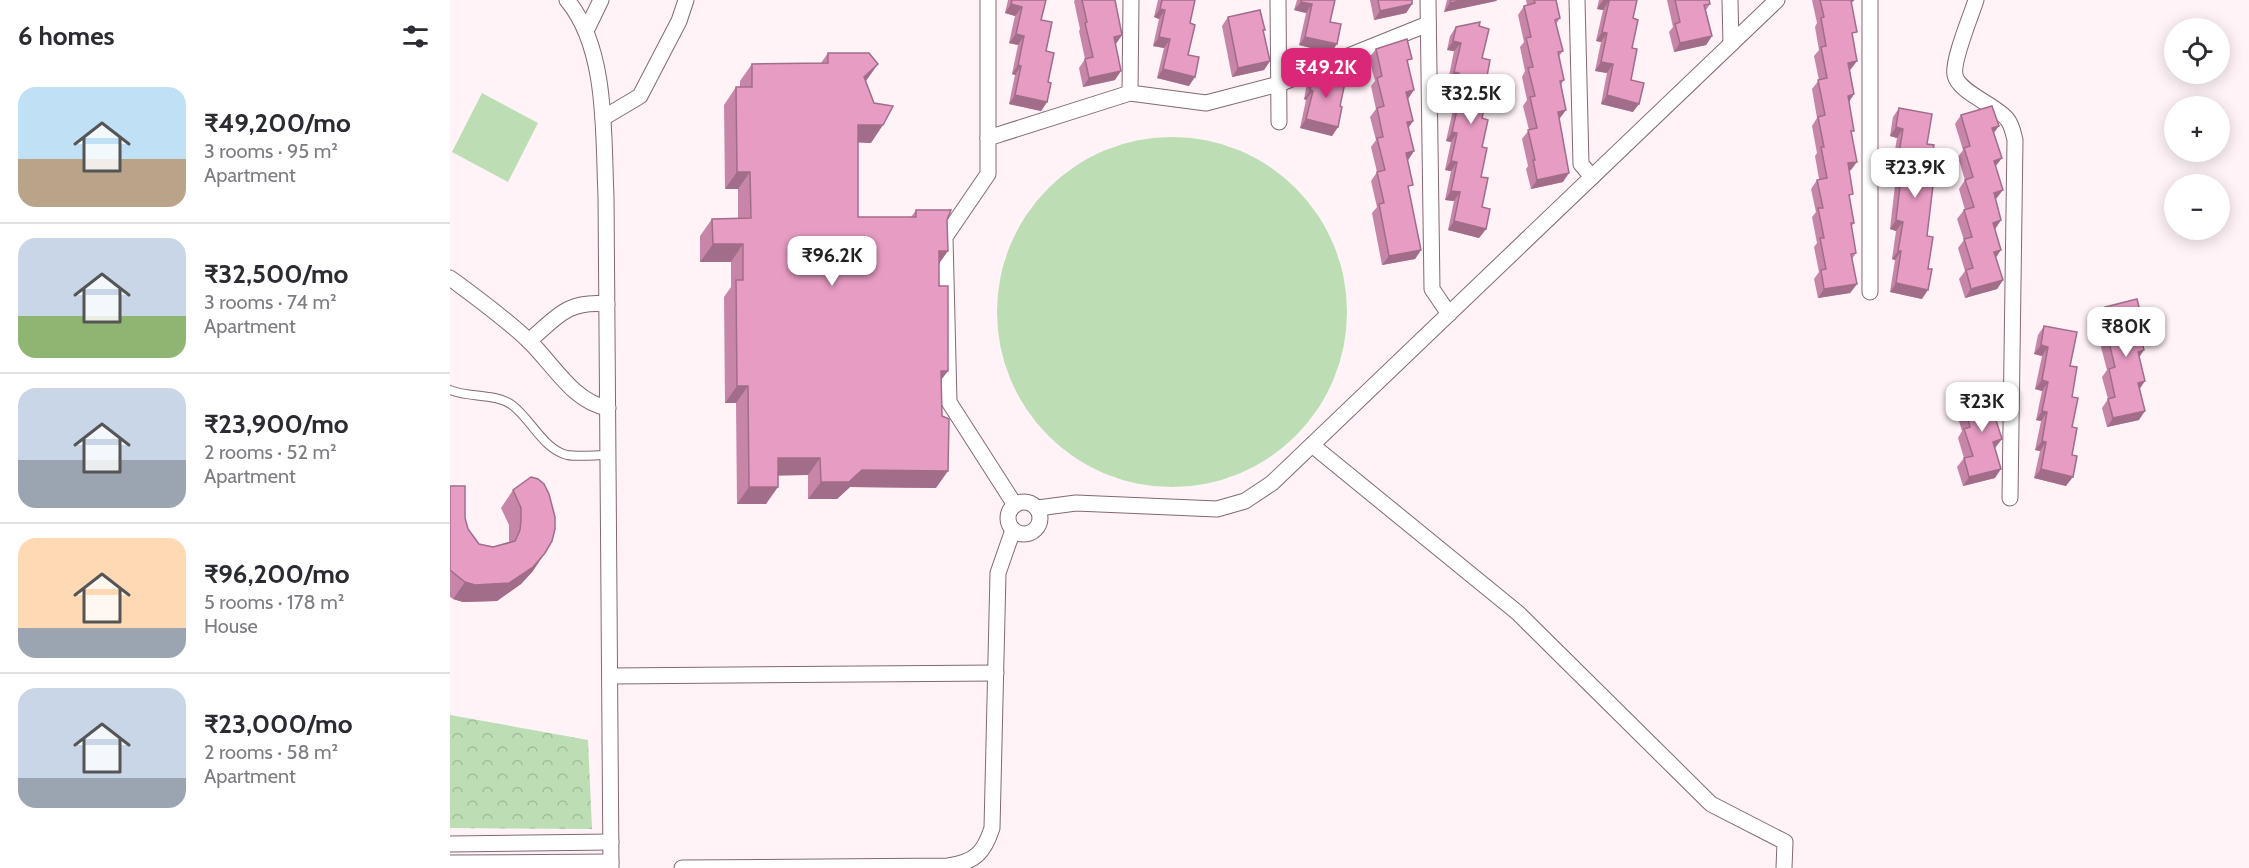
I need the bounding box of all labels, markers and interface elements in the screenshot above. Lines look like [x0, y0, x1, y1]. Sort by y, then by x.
map controls [2164, 18, 2230, 240]
button: locate [2164, 18, 2230, 84]
text: 6 homes [18, 20, 115, 52]
icon: filters [399, 20, 432, 53]
pin: ₹49.2K [1277, 48, 1375, 99]
text: ₹49.2K [1295, 55, 1357, 79]
pin: ₹32.5K [1422, 74, 1520, 125]
text: ₹32.5K [1441, 81, 1501, 105]
button: + [2164, 96, 2230, 162]
text: ₹49,200/mo [204, 107, 351, 139]
icon: home [66, 111, 138, 183]
text: 3 rooms · 95 m² [204, 139, 338, 163]
pin: ₹23.9K [1866, 148, 1964, 199]
text: ₹23.9K [1885, 155, 1945, 179]
text: Apartment [204, 163, 296, 187]
button: − [2164, 174, 2230, 240]
pin: ₹96.2K [783, 236, 881, 287]
text: ₹96.2K [802, 243, 862, 267]
text: ₹32,500/mo [204, 258, 348, 290]
icon: home [66, 262, 138, 334]
text: 3 rooms · 74 m² [204, 290, 337, 314]
pin: ₹80K [2090, 307, 2162, 358]
text: Apartment [204, 314, 296, 338]
text: ₹80K [2101, 314, 2151, 338]
pin: ₹23K [1946, 382, 2018, 433]
text: ₹23K [1960, 389, 2004, 413]
text: ₹23,900/mo [204, 408, 349, 440]
icon: home [66, 412, 138, 484]
text: 2 rooms · 52 m² [204, 440, 337, 464]
text: Apartment [204, 464, 296, 488]
text: ₹96,200/mo [204, 558, 350, 590]
icon: home [66, 562, 138, 634]
text: 5 rooms · 178 m² [204, 590, 344, 614]
text: House [204, 614, 258, 638]
text: ₹23,000/mo [204, 708, 353, 740]
icon: home [66, 712, 138, 784]
text: 2 rooms · 58 m² [204, 740, 338, 764]
text: Apartment [204, 764, 296, 788]

